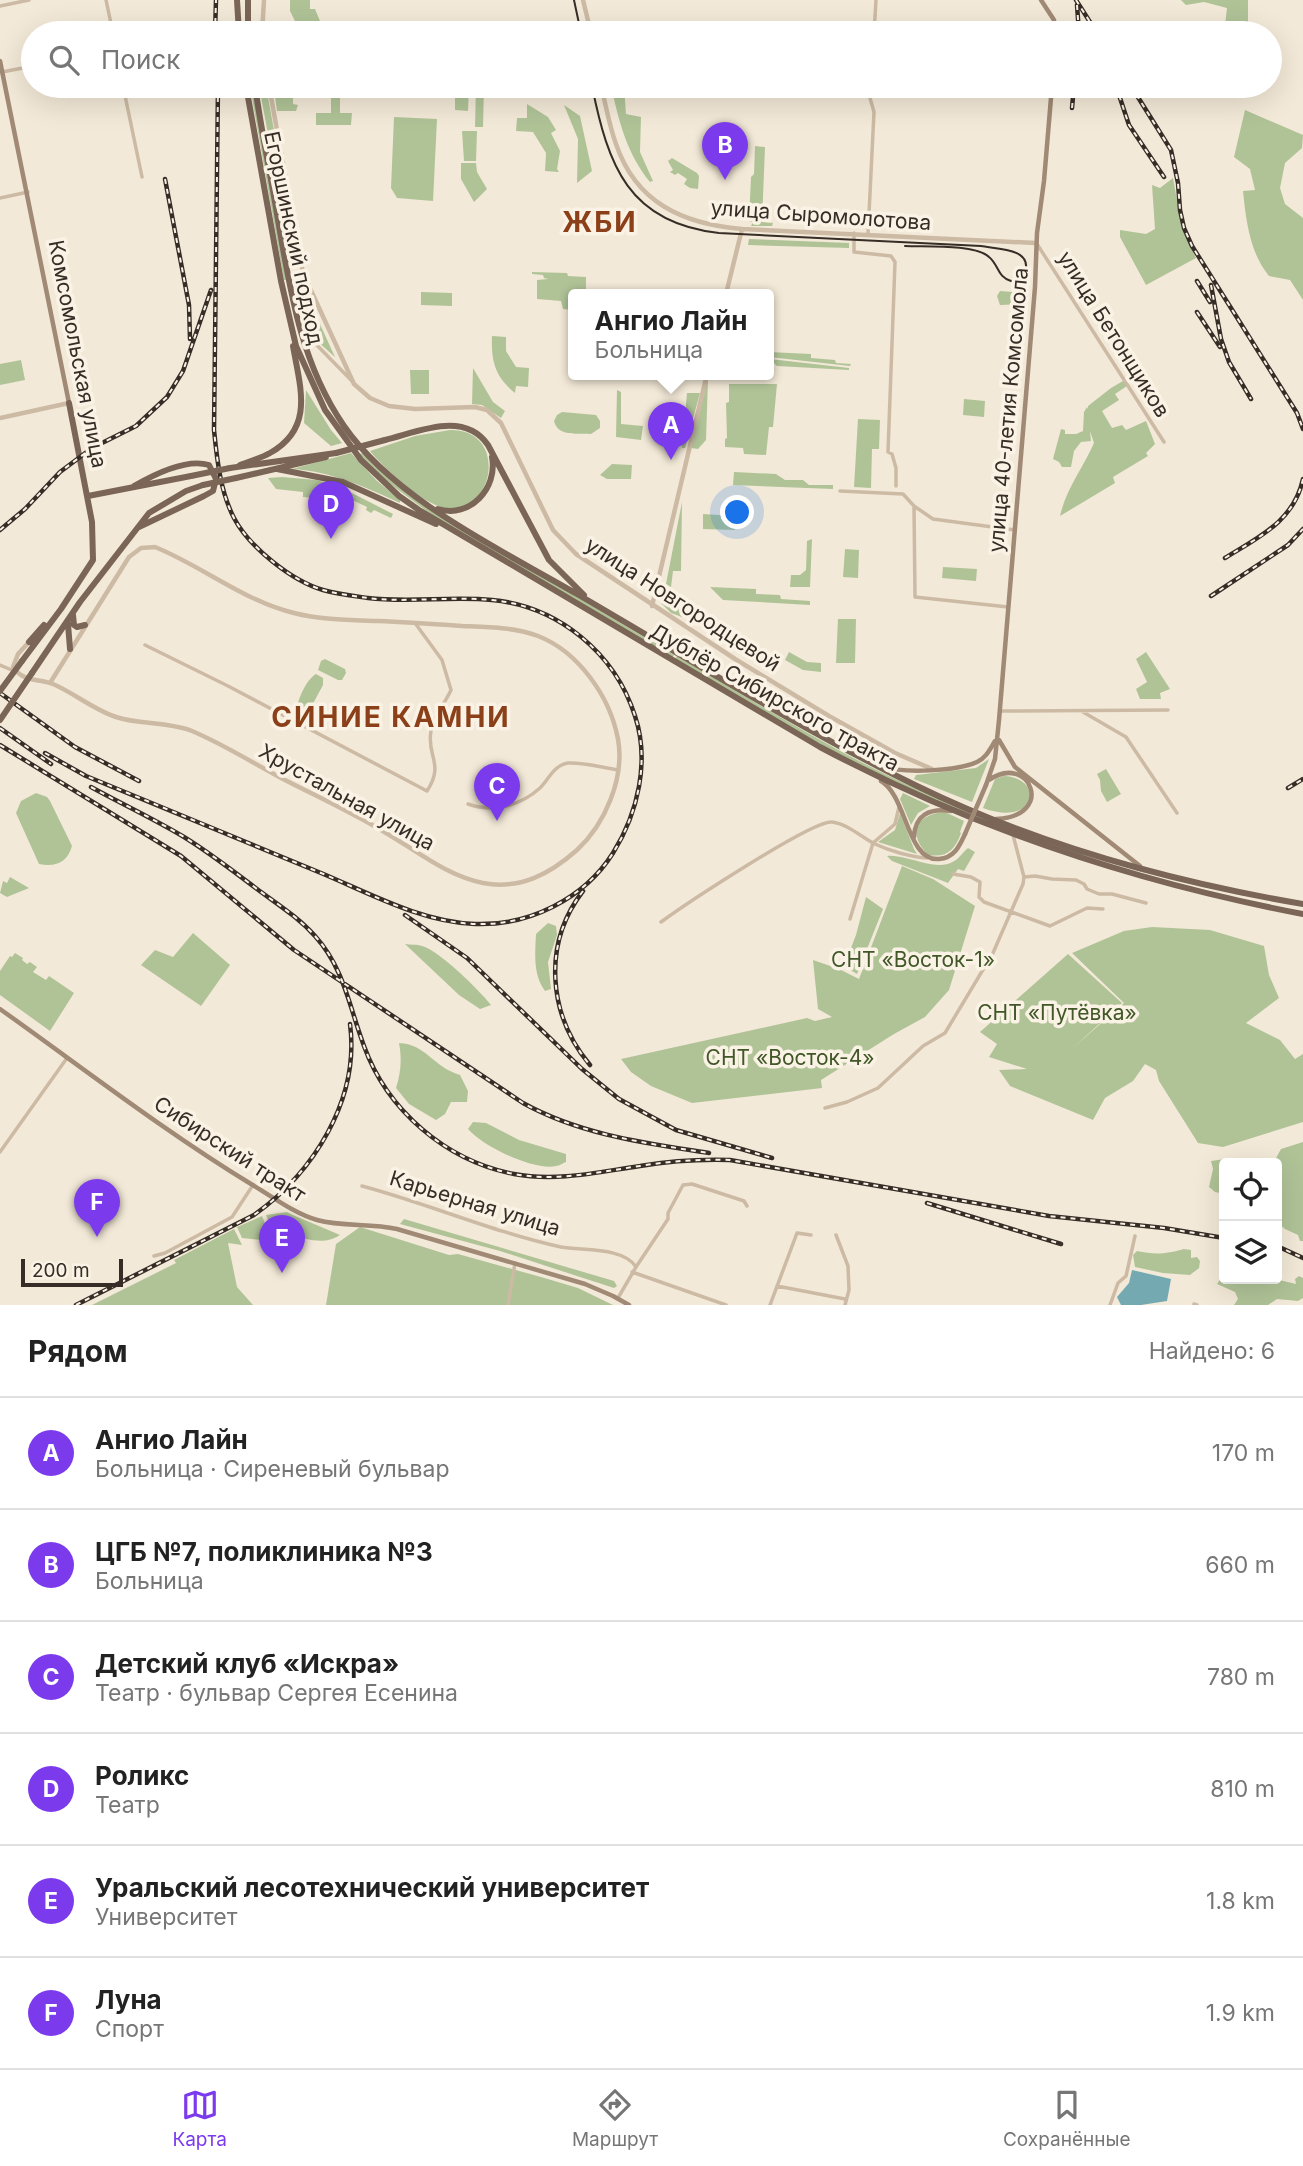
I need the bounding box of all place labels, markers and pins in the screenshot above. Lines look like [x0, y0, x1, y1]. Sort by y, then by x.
pin: B [702, 122, 748, 180]
pin: A [648, 402, 694, 460]
pin: D [308, 481, 354, 539]
pin: C [474, 763, 520, 821]
pin: F [74, 1179, 120, 1237]
pin: E [259, 1215, 305, 1273]

